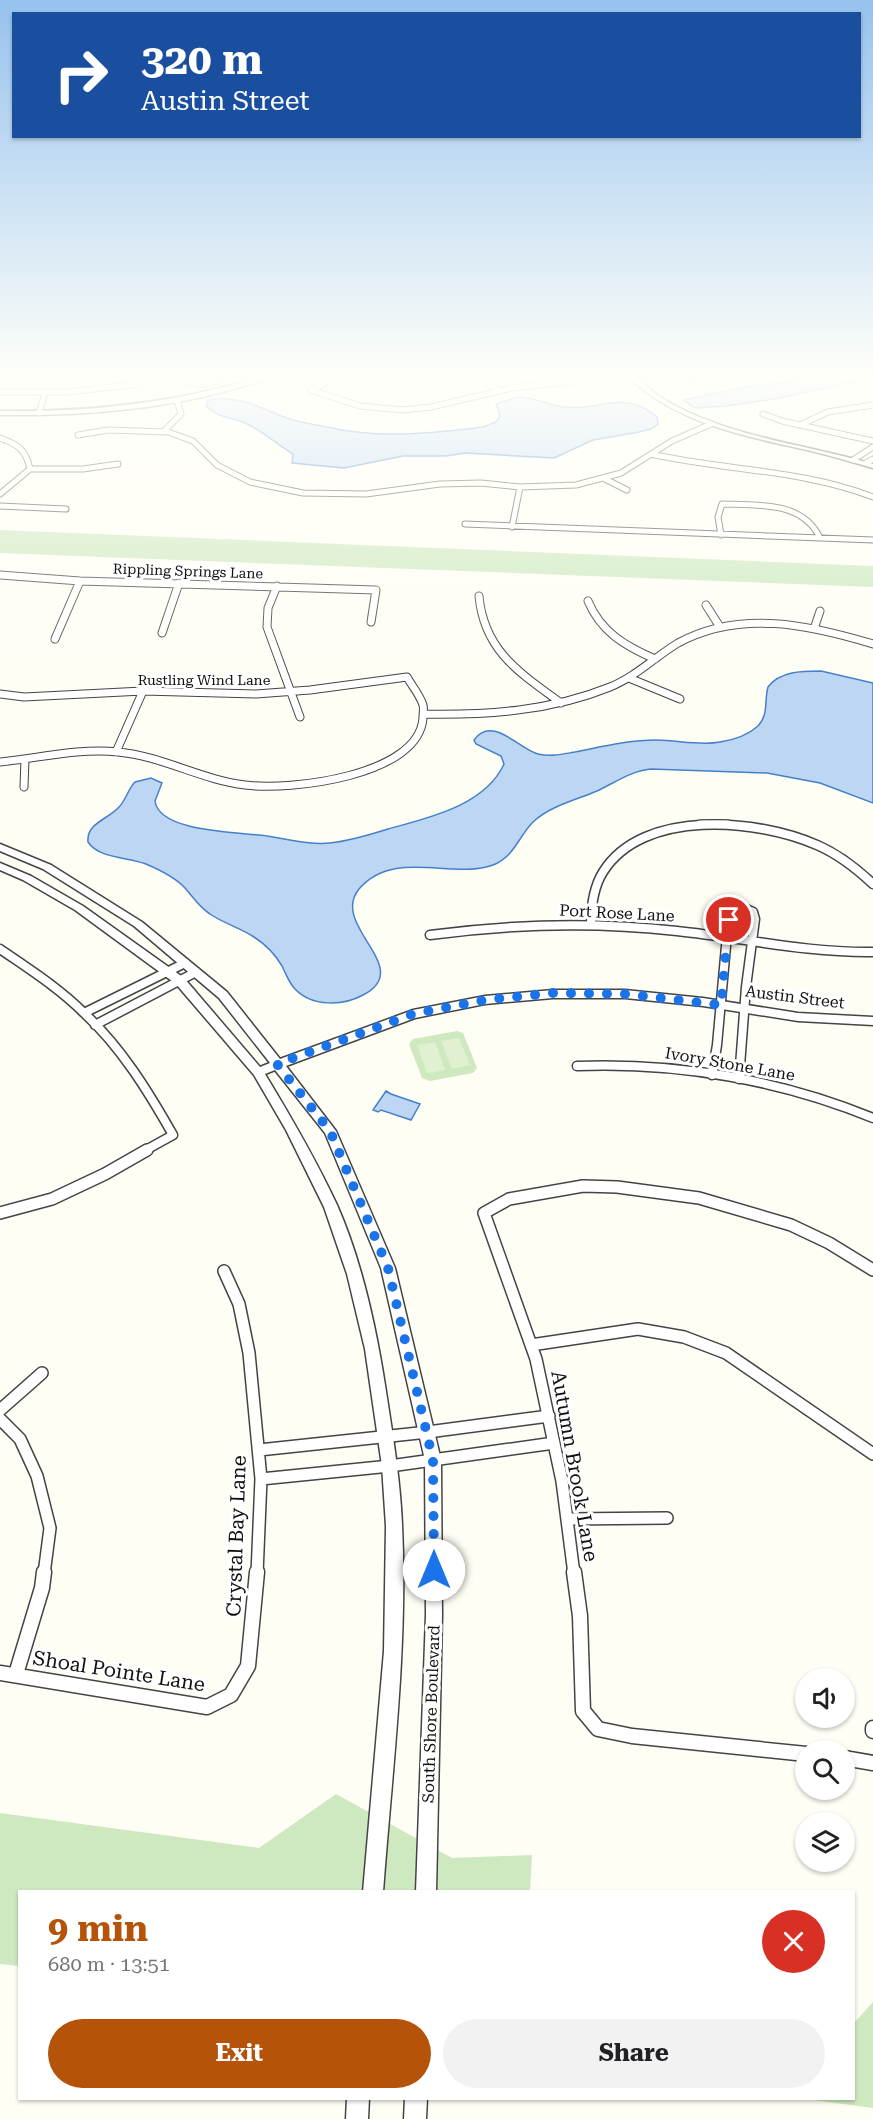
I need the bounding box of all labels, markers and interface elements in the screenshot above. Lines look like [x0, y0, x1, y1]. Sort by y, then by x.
text: 320 m [141, 35, 263, 84]
icon: right [42, 36, 120, 114]
text: Austin Street [141, 85, 310, 117]
street label: Rippling Springs Lane [113, 560, 264, 582]
street label: Rustling Wind Lane [138, 672, 271, 688]
pin [703, 894, 754, 945]
street label: Port Rose Lane [559, 900, 675, 926]
icon: arrive [712, 903, 745, 936]
street label: Austin Street [744, 981, 846, 1013]
street label: Ivory Stone Lane [664, 1043, 797, 1085]
street label: Autumn Brook Lane [546, 1369, 604, 1563]
street label: Crystal Bay Lane [221, 1455, 251, 1617]
position arrow [402, 1538, 466, 1602]
street label: South Shore Boulevard [418, 1625, 444, 1803]
street label: Shoal Pointe Lane [31, 1646, 207, 1696]
map controls [795, 1668, 855, 1872]
button: sound [795, 1668, 855, 1728]
button: search [795, 1740, 855, 1800]
button: layers [795, 1812, 855, 1872]
text: 9 min [48, 1908, 148, 1950]
button: close [762, 1910, 825, 1973]
text: 680 m · 13:51 [48, 1952, 170, 1976]
button: Exit [48, 2019, 431, 2088]
button: Share [443, 2019, 825, 2088]

